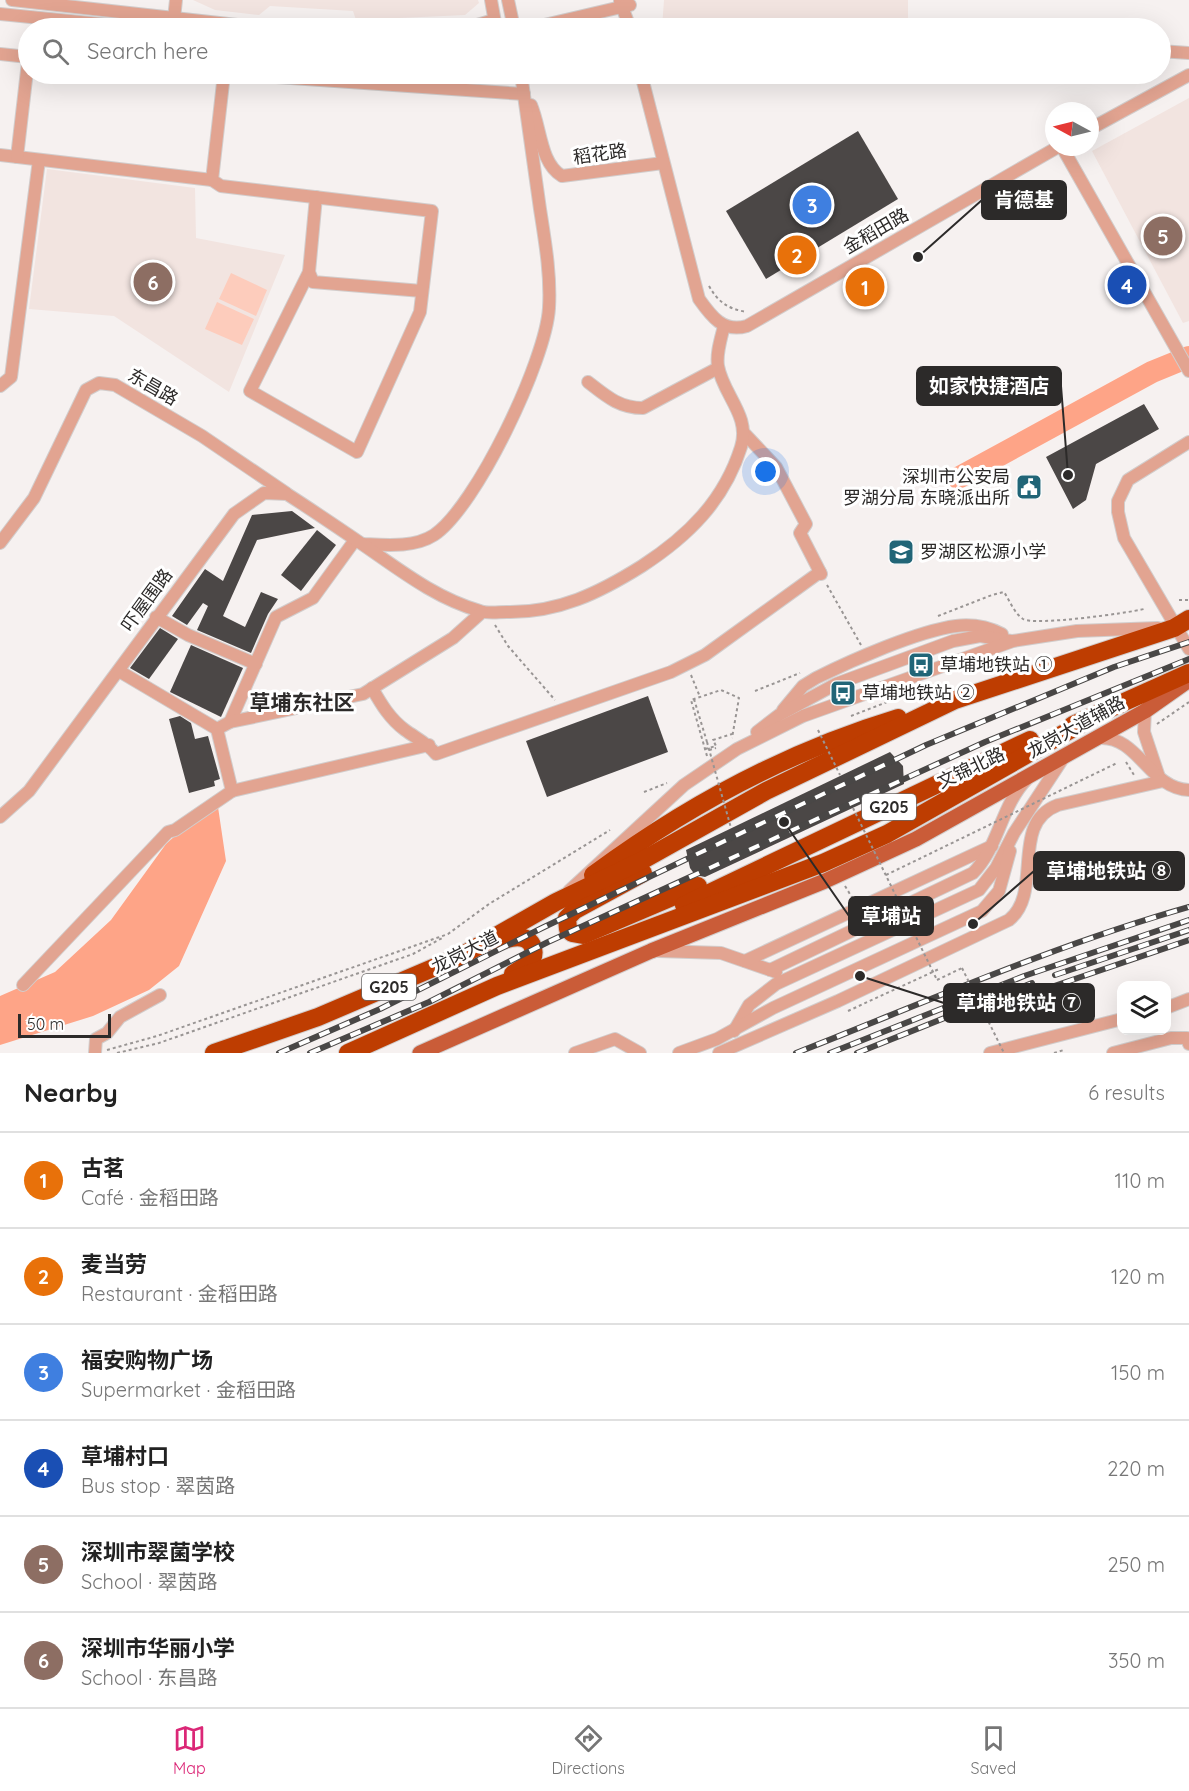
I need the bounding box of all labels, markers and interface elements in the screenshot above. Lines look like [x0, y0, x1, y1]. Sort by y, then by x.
search box [18, 18, 1171, 84]
icon: search [39, 35, 72, 68]
text: Search here [87, 37, 208, 65]
north arrow [1045, 102, 1099, 156]
street label: 稻花路 [572, 138, 628, 169]
callout: 肯德基 [982, 181, 1066, 219]
pin: 3 [792, 182, 832, 228]
text: 肯德基 [994, 187, 1054, 212]
street label: 金稻田路 [839, 203, 913, 259]
pin: 5 [1144, 214, 1182, 258]
pin: 2 [778, 232, 816, 278]
pin: 6 [134, 260, 172, 304]
pin: 4 [1108, 262, 1146, 308]
pin: 1 [846, 264, 884, 310]
street label: 东昌路 [124, 363, 182, 410]
callout: 如家快捷酒店 [917, 367, 1061, 405]
text: 如家快捷酒店 [929, 373, 1049, 398]
your location [751, 457, 780, 486]
place label: 深圳市公安局 罗湖分局 东晓派出所 [843, 465, 1010, 509]
public building icon: 深圳市公安局 罗湖分局 东晓派出所 [1014, 472, 1044, 502]
school or university icon: 罗湖区松源小学 [886, 537, 916, 567]
place label: 罗湖区松源小学 [920, 540, 1046, 563]
street label: 吓屋围路 [116, 564, 177, 636]
bus stop icon: 草埔地铁站 ① [906, 650, 936, 680]
place label: 草埔地铁站 ① [940, 653, 1053, 676]
bus stop icon: 草埔地铁站 ② [828, 678, 858, 708]
place label: 草埔地铁站 ② [862, 681, 975, 704]
district label: 草埔东社区 [250, 689, 355, 715]
street label: 龙岗大道辅路 [1023, 690, 1129, 763]
street label: 文锦北路 [933, 742, 1008, 793]
road number: G205 [862, 794, 916, 820]
callout: 草埔地铁站 ⑧ [1034, 852, 1184, 890]
text: 草埔地铁站 ⑧ [1046, 858, 1172, 883]
callout: 草埔站 [849, 897, 933, 935]
text: 草埔站 [861, 903, 921, 928]
street label: 龙岗大道 [427, 925, 502, 978]
road number: G205 [362, 974, 416, 1000]
map controls [1117, 981, 1171, 1035]
button: layers [1117, 981, 1171, 1035]
callout: 草埔地铁站 ⑦ [944, 984, 1094, 1022]
text: 草埔地铁站 ⑦ [956, 990, 1082, 1015]
scale bar [18, 1011, 111, 1038]
text: 50 m [27, 1014, 64, 1034]
text: Nearby [24, 1076, 118, 1109]
text: 6 results [1088, 1080, 1165, 1105]
text: 古茗 [81, 1154, 125, 1182]
text: 1 [40, 1168, 47, 1193]
text: 110 m [1115, 1168, 1165, 1193]
text: Café · 金稻田路 [81, 1185, 219, 1210]
text: 麦当劳 [81, 1250, 147, 1278]
text: 2 [38, 1264, 49, 1289]
text: 120 m [1111, 1264, 1165, 1289]
text: Restaurant · 金稻田路 [81, 1281, 278, 1306]
text: 福安购物广场 [81, 1346, 213, 1374]
text: 3 [38, 1360, 49, 1385]
text: 150 m [1111, 1360, 1165, 1385]
text: Supermarket · 金稻田路 [81, 1377, 296, 1402]
text: 草埔村口 [81, 1442, 169, 1470]
text: 4 [38, 1456, 49, 1481]
text: 220 m [1107, 1456, 1165, 1481]
text: Bus stop · 翠茵路 [81, 1473, 235, 1498]
text: 深圳市翠菌学校 [81, 1538, 235, 1566]
text: 5 [38, 1552, 49, 1577]
text: 250 m [1107, 1552, 1165, 1577]
text: School · 翠茵路 [81, 1569, 218, 1594]
text: 深圳市华丽小学 [81, 1634, 235, 1662]
text: 6 [38, 1648, 49, 1673]
text: 350 m [1108, 1648, 1165, 1673]
text: School · 东昌路 [81, 1665, 218, 1690]
tab: Map [173, 1722, 206, 1778]
tab: Directions [552, 1722, 625, 1778]
tab: Saved [971, 1722, 1016, 1778]

